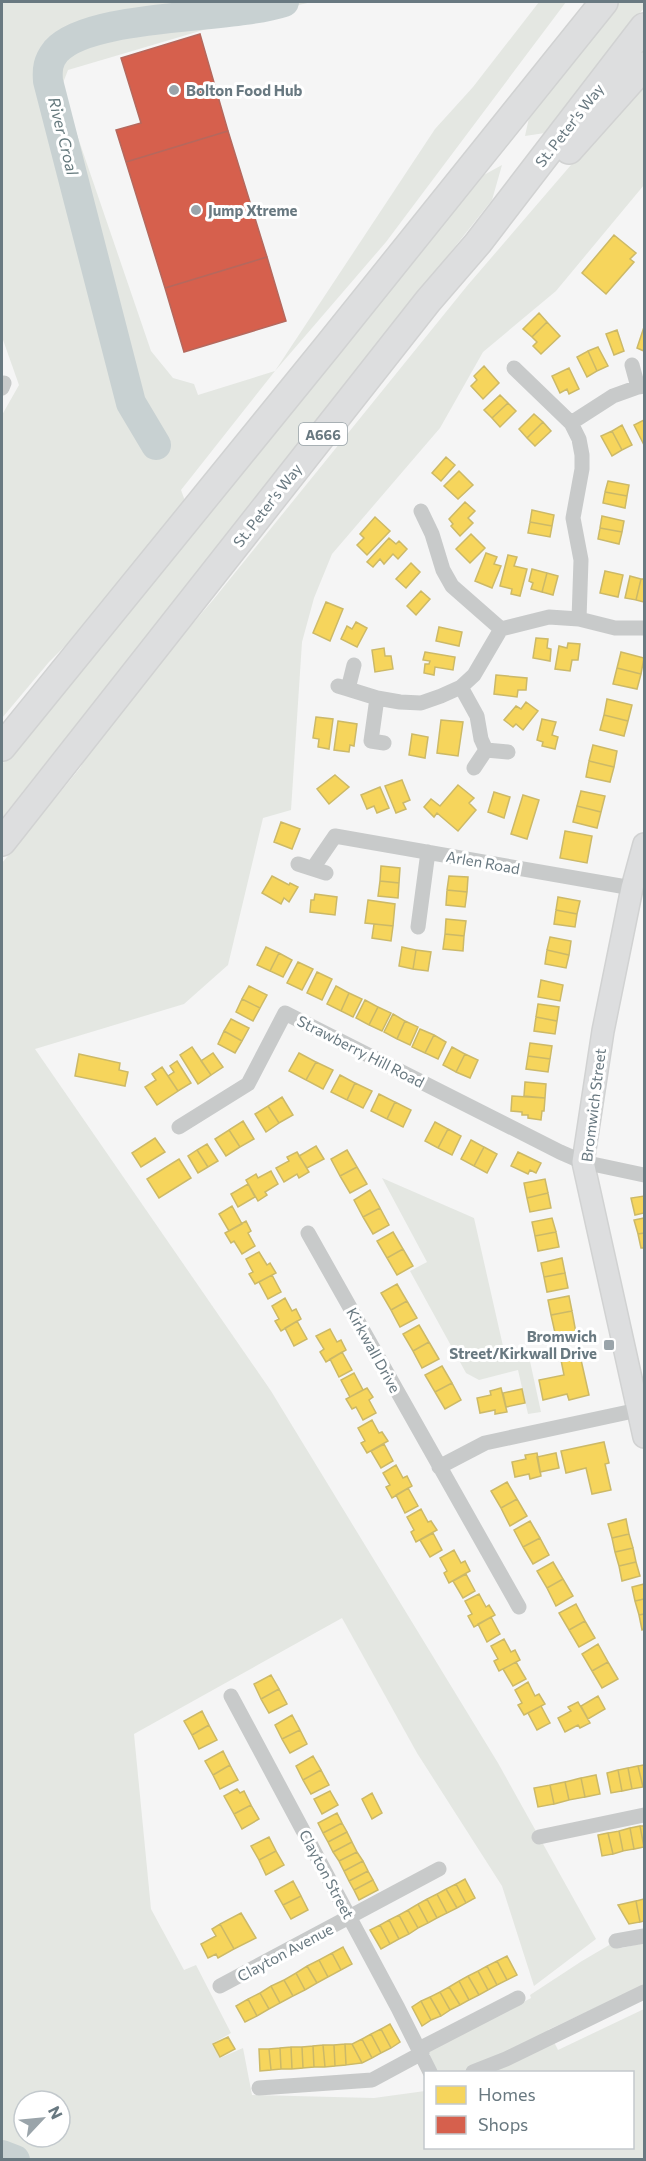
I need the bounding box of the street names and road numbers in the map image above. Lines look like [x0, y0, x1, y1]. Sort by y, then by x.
street label: St. Peter's Way [531, 80, 607, 170]
road number: A666 [299, 423, 347, 445]
street label: St. Peter's Way [229, 460, 305, 550]
street label: Arlen Road [445, 847, 521, 877]
street label: Strawberry Hill Road [294, 1011, 428, 1091]
street label: Bromwich Street [577, 1047, 609, 1163]
street label: Kirkwall Drive [343, 1304, 405, 1396]
street label: Clayton Street [296, 1826, 358, 1922]
street label: Clayton Avenue [234, 1919, 336, 1985]

